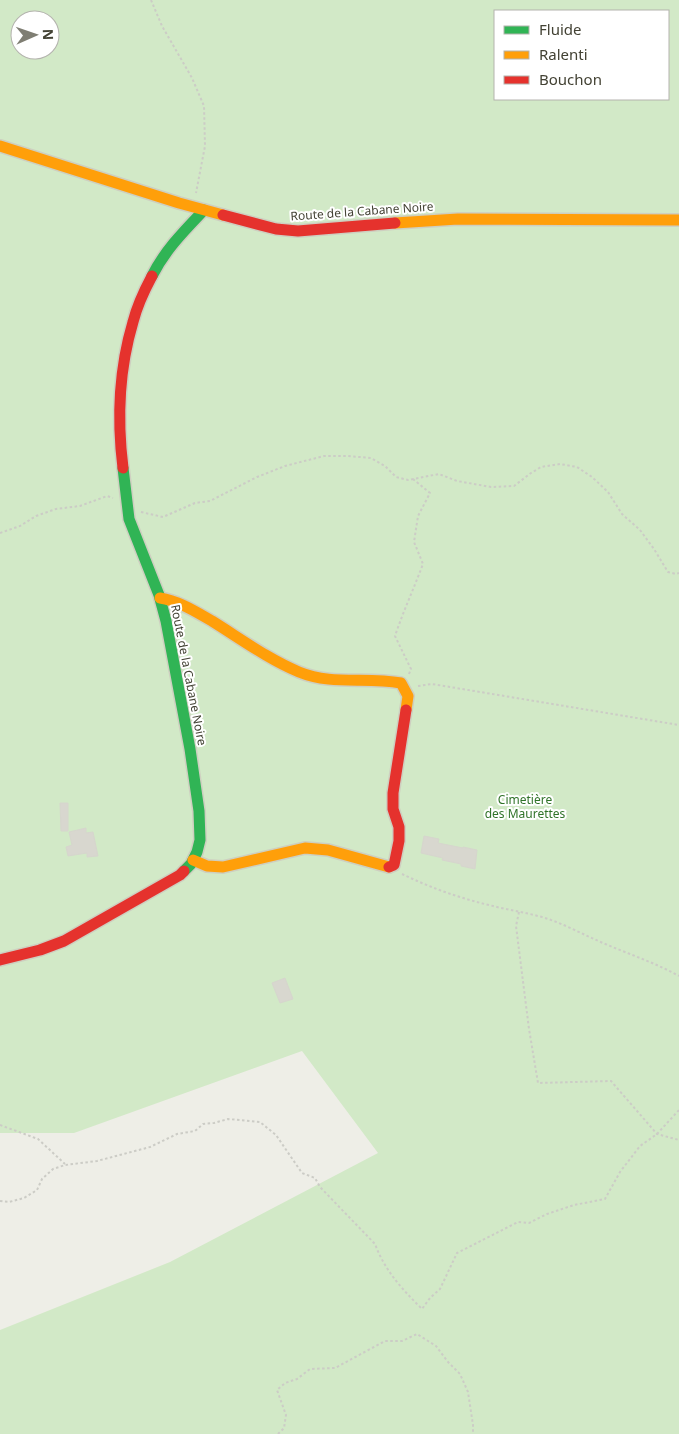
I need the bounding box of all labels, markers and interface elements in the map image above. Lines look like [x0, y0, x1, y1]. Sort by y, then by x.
north arrow [10, 10, 60, 60]
legend [494, 10, 669, 100]
text: Fluide [539, 19, 581, 39]
text: N [39, 29, 58, 41]
text: Ralenti [539, 44, 588, 64]
text: Bouchon [539, 69, 602, 89]
street label: Route de la Cabane Noire [290, 198, 434, 224]
street label: Route de la Cabane Noire [167, 603, 211, 747]
park label: Cimetière des Maurettes [485, 791, 566, 822]

